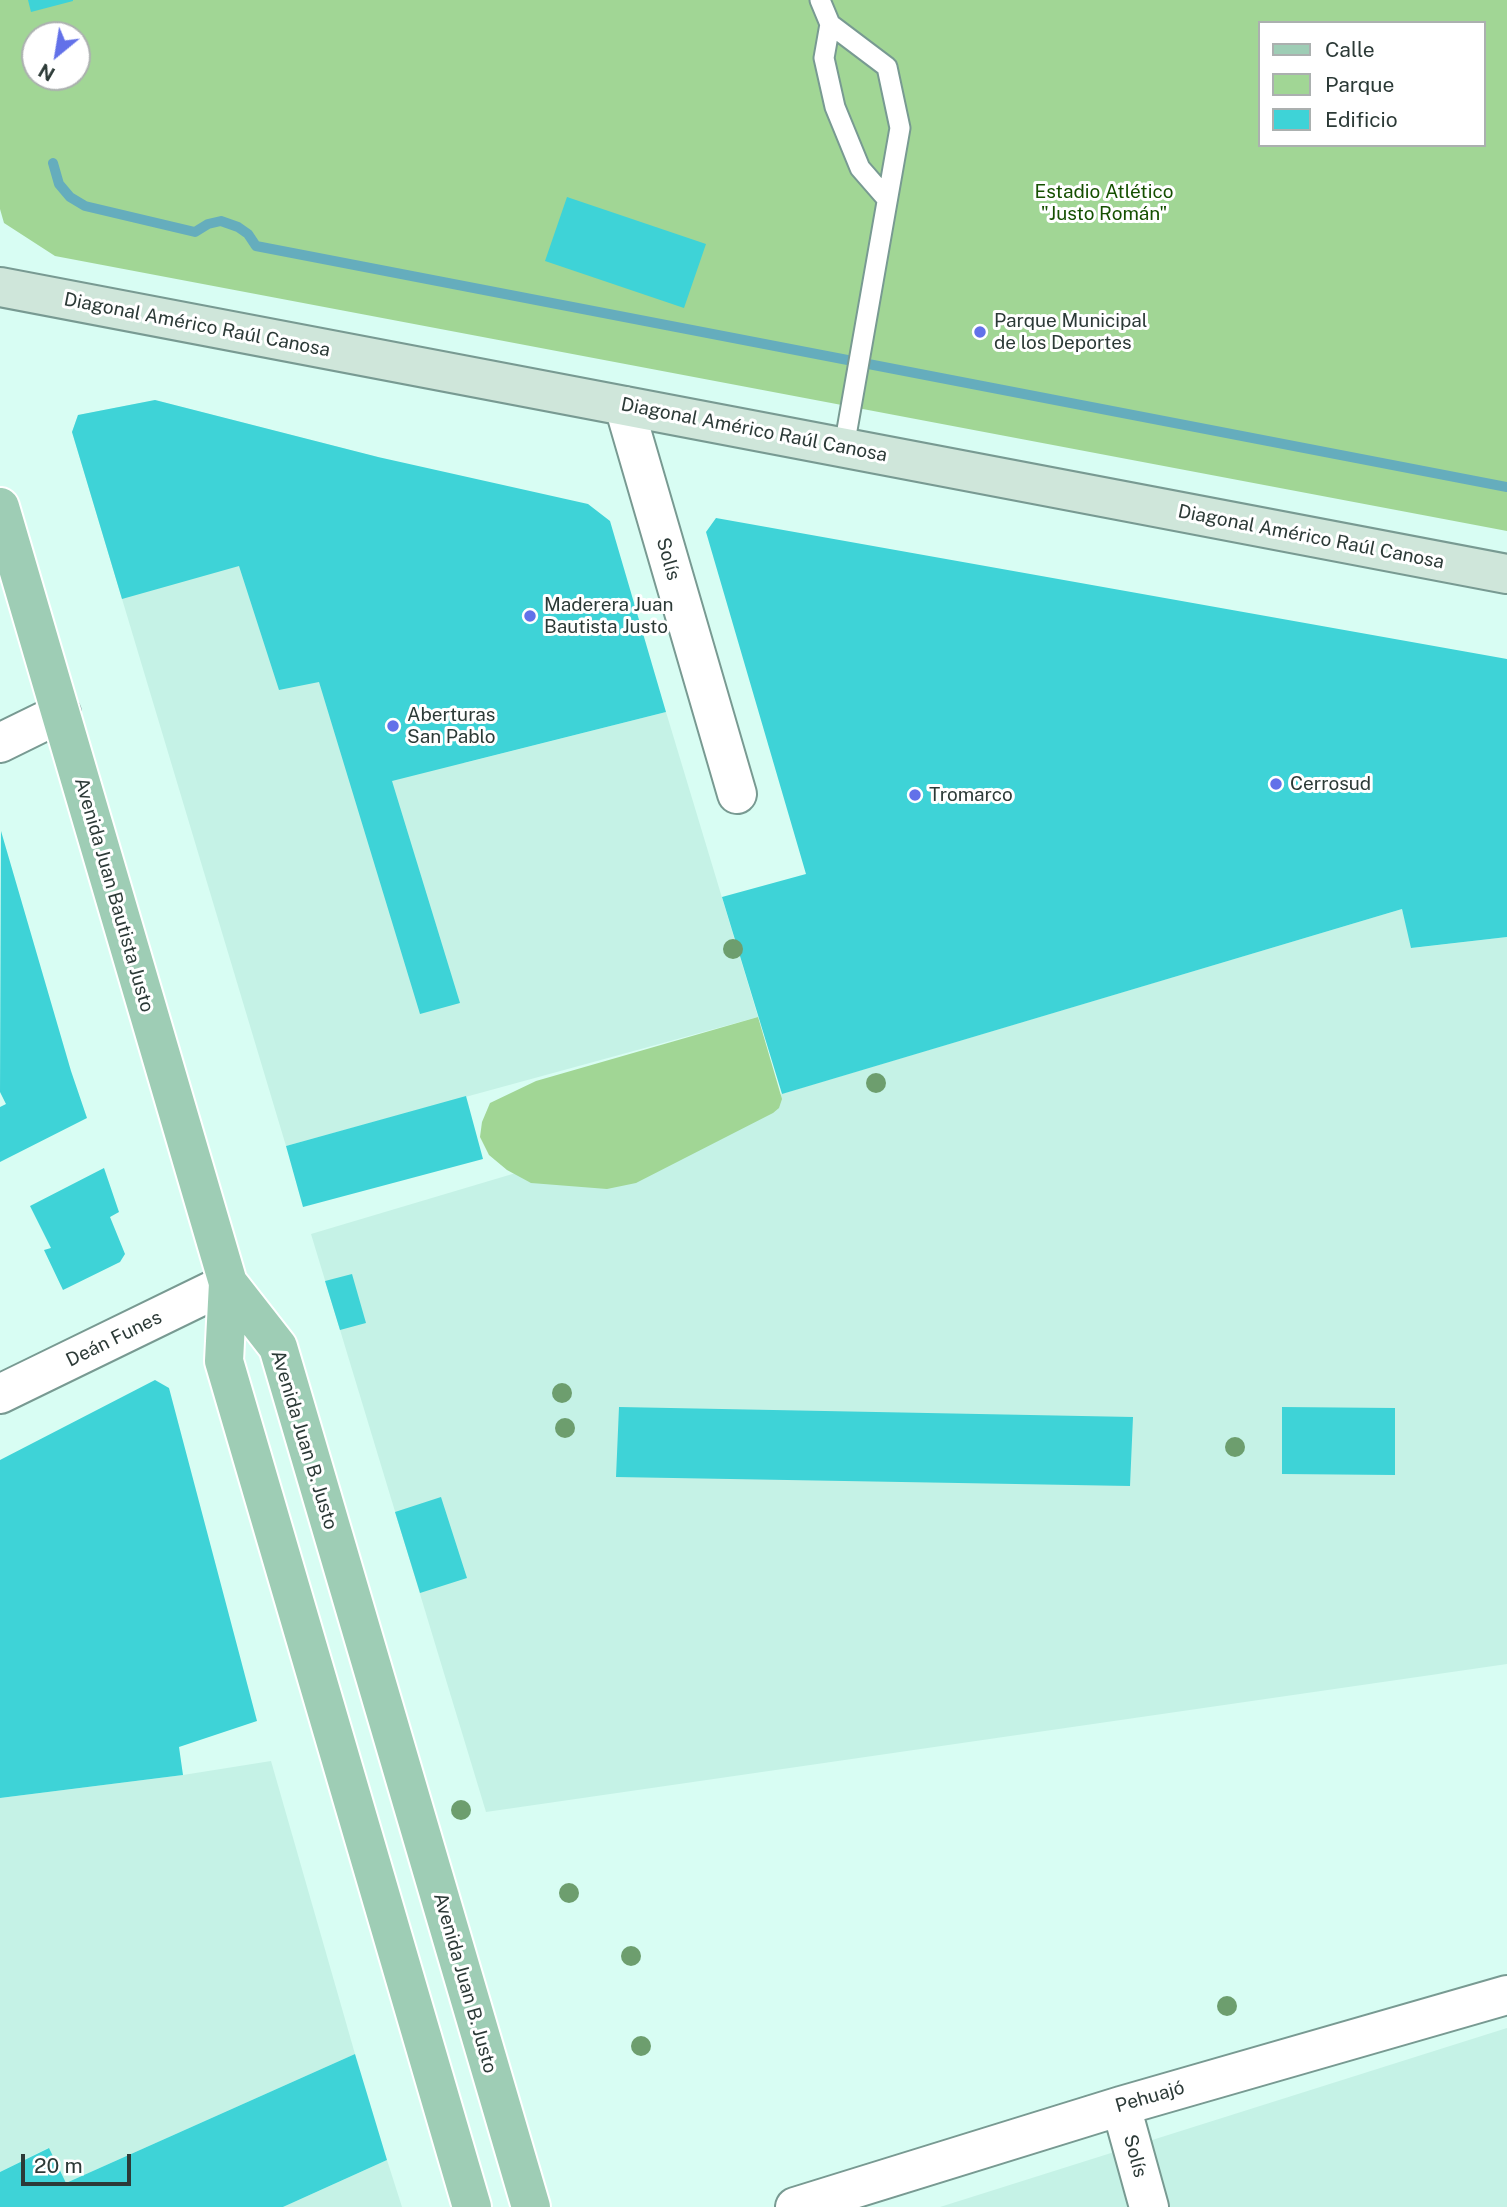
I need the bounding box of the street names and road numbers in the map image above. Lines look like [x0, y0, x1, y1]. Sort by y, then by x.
street label: Diagonal Américo Raúl Canosa [62, 288, 332, 362]
street label: Diagonal Américo Raúl Canosa [619, 393, 889, 467]
street label: Diagonal Américo Raúl Canosa [1176, 500, 1446, 574]
street label: Solís [651, 535, 685, 583]
street label: Avenida Juan Bautista Justo [70, 775, 158, 1015]
street label: Deán Funes [63, 1306, 165, 1372]
street label: Avenida Juan B. Justo [266, 1348, 342, 1532]
street label: Avenida Juan B. Justo [428, 1890, 502, 2076]
street label: Pehuajó [1113, 2076, 1187, 2118]
street label: Solís [1118, 2132, 1152, 2180]

